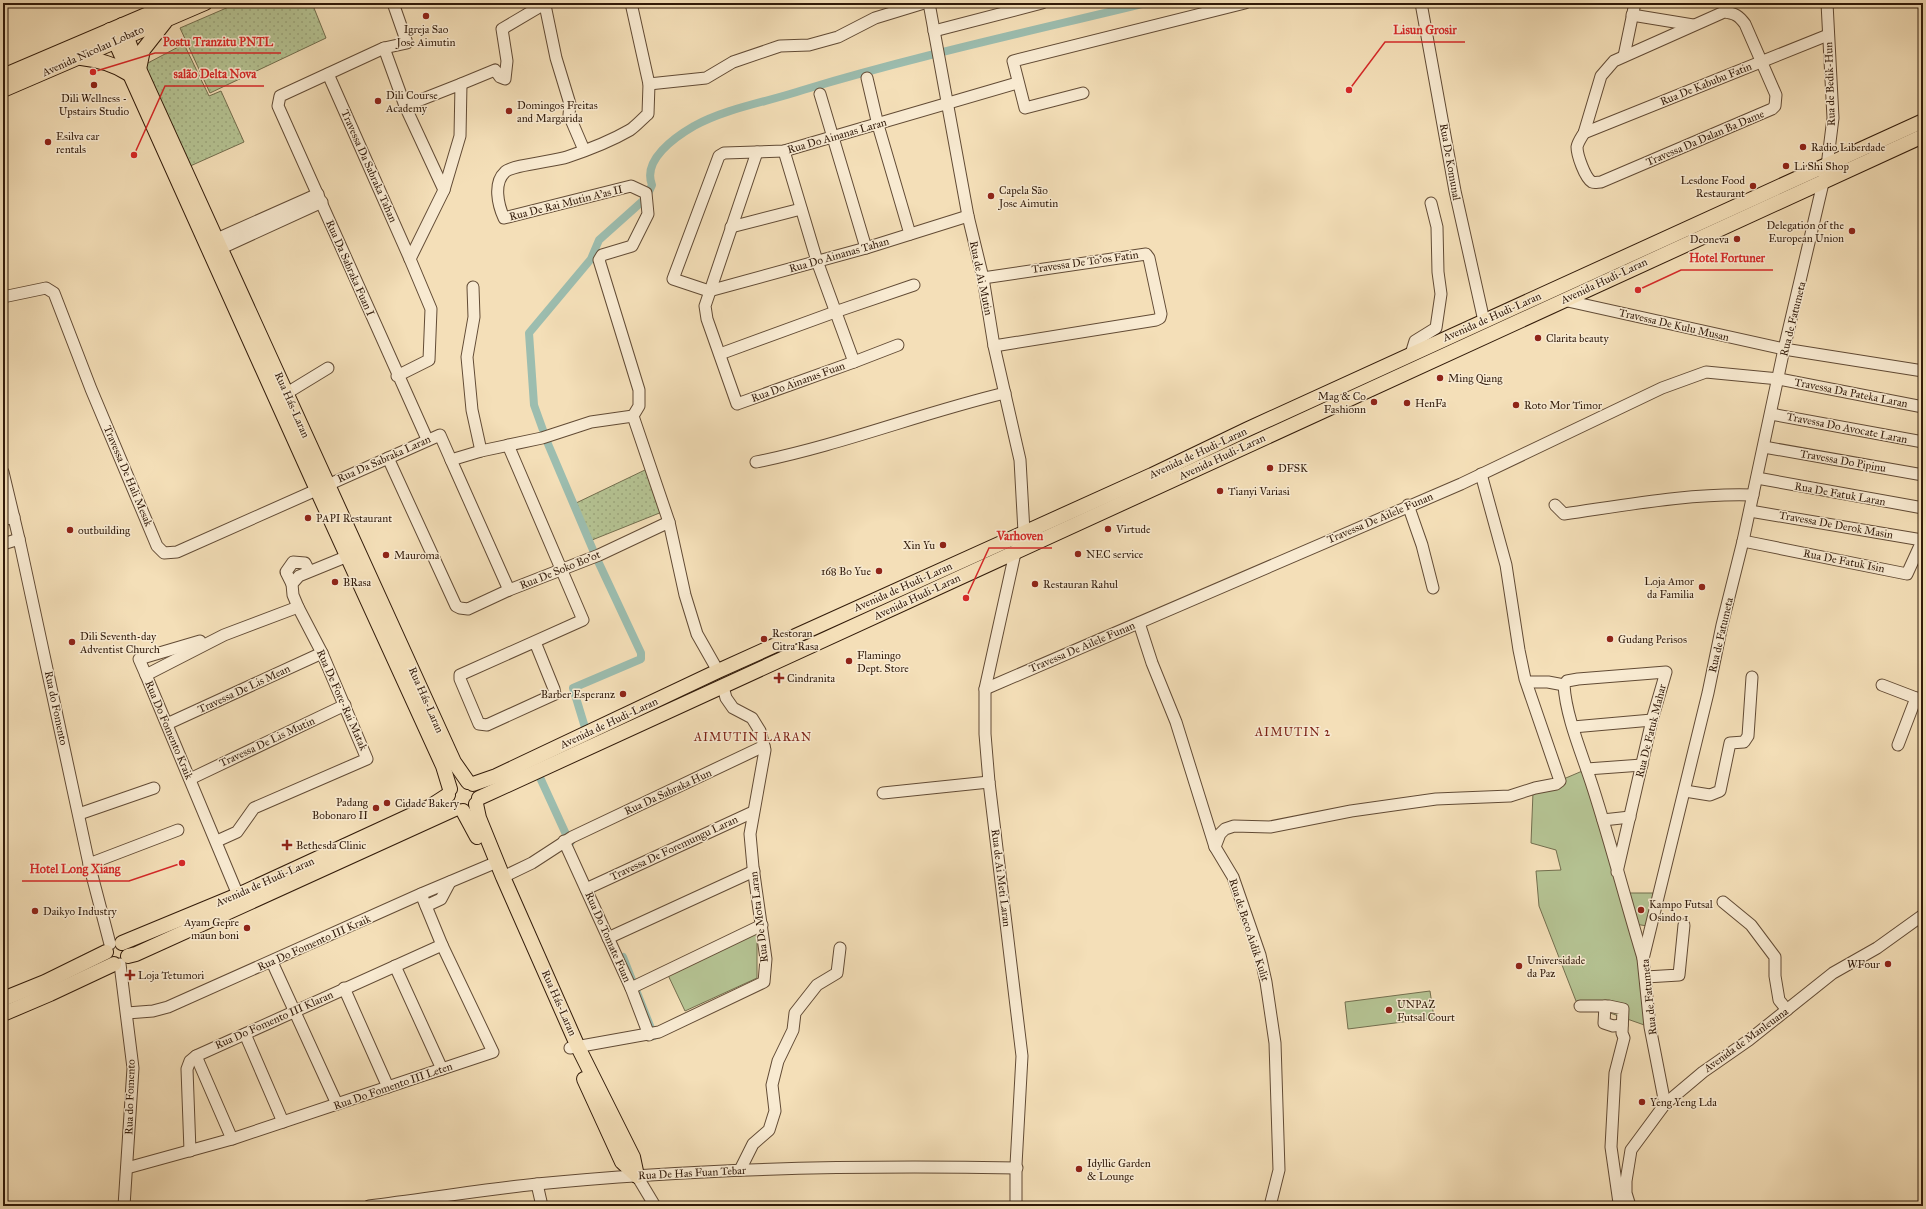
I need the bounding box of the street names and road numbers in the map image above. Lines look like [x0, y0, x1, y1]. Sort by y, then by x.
street label: Avenida Nicolau Lobato [39, 23, 146, 80]
street label: Rua de Bedik-Hun [1822, 42, 1838, 126]
street label: Rua De Kabubu Fatin [1658, 60, 1754, 108]
street label: Travessa Da Dalan Ba Dame [1644, 107, 1766, 169]
street label: Travessa Da Sabraka Tahan [338, 108, 400, 224]
street label: Rua Do Ainanas Laran [786, 116, 888, 156]
street label: Rua De Komunal [1437, 122, 1463, 202]
street label: Rua De Rai Mutin A’as II [508, 183, 624, 223]
street label: Rua Da Sabraka Fuan I [323, 218, 377, 318]
street label: Rua Do Ainanas Tahan [787, 234, 891, 276]
street label: Rua de Ai Mutin [967, 240, 995, 316]
street label: Travessa De To’os Fatin [1031, 248, 1139, 276]
street label: Avenida Hudi-Laran [1558, 255, 1649, 307]
street label: Rua de Fatumeta [1777, 280, 1809, 358]
street label: Avenida de Hudi-Laran [1440, 289, 1543, 345]
street label: Travessa De Kulu Musan [1618, 306, 1730, 344]
street label: Rua Do Ainanas Fuan [749, 359, 847, 405]
street label: Rua Hás-Laran [272, 370, 312, 440]
street label: Travessa Da Pateka Laran [1793, 376, 1909, 410]
street label: Travessa Do Avocate Laran [1785, 410, 1909, 446]
street label: Travessa De Hali Mesak [101, 424, 156, 529]
street label: Avenida de Hudi-Laran [1146, 425, 1249, 482]
street label: Avenida Hudi-Laran [1176, 431, 1267, 483]
street label: Rua Da Sabraka Laran [335, 433, 433, 485]
street label: Travessa Do Pipinu [1799, 447, 1887, 475]
street label: Rua De Fatuk Laran [1793, 480, 1887, 508]
street label: Travessa De Ailele Funan [1325, 490, 1435, 546]
street label: Travessa De Derok Masin [1778, 509, 1894, 541]
street label: Rua De Fatuk Isin [1802, 547, 1886, 575]
street label: Rua De Soko Bo’ot [518, 548, 602, 592]
street label: Avenida de Hudi-Laran [851, 559, 954, 615]
street label: Avenida Hudi-Laran [871, 571, 962, 623]
street label: Rua de Fatumeta [1706, 596, 1736, 674]
street label: Travessa De Ailele Funan [1027, 619, 1137, 675]
street label: Rua De Fore-Rai Matak [314, 647, 371, 753]
street label: Travessa De Lis Mean [196, 662, 292, 716]
street label: Rua Hás-Laran [406, 665, 446, 735]
street label: Rua do Fomento [42, 670, 70, 747]
street label: Rua Do Fomento Kraik [142, 679, 196, 782]
street label: Rua De Fatuk Mahar [1633, 682, 1669, 779]
street label: Avenida de Hudi-Laran [557, 695, 660, 752]
street label: Travessa De Lis Mutin [217, 714, 317, 770]
street label: Rua Da Sabraka Hun [622, 766, 714, 818]
street label: Travessa De Foremungu Laran [608, 813, 740, 883]
street label: Rua de Ai Meti Laran [989, 828, 1013, 928]
street label: Avenida de Hudi-Laran [213, 854, 316, 910]
street label: Rua De Mota Laran [747, 871, 771, 963]
street label: Rua de Beco Aidik Kulit [1226, 877, 1272, 983]
street label: Rua Do Tomate Fuan [582, 890, 634, 984]
street label: Rua Do Fomento III Kraik [255, 912, 373, 974]
street label: Rua de Fatumeta [1638, 958, 1659, 1036]
street label: Rua Hás-Laran [539, 968, 579, 1038]
street label: Rua Do Fomento III Klaran [213, 988, 335, 1052]
street label: Avenida de Manleuana [1700, 1005, 1791, 1076]
street label: Rua do Fomento [122, 1059, 138, 1135]
street label: Rua Do Fomento III Leten [332, 1059, 454, 1112]
street label: Rua De Has Fuan Tebar [638, 1164, 747, 1182]

